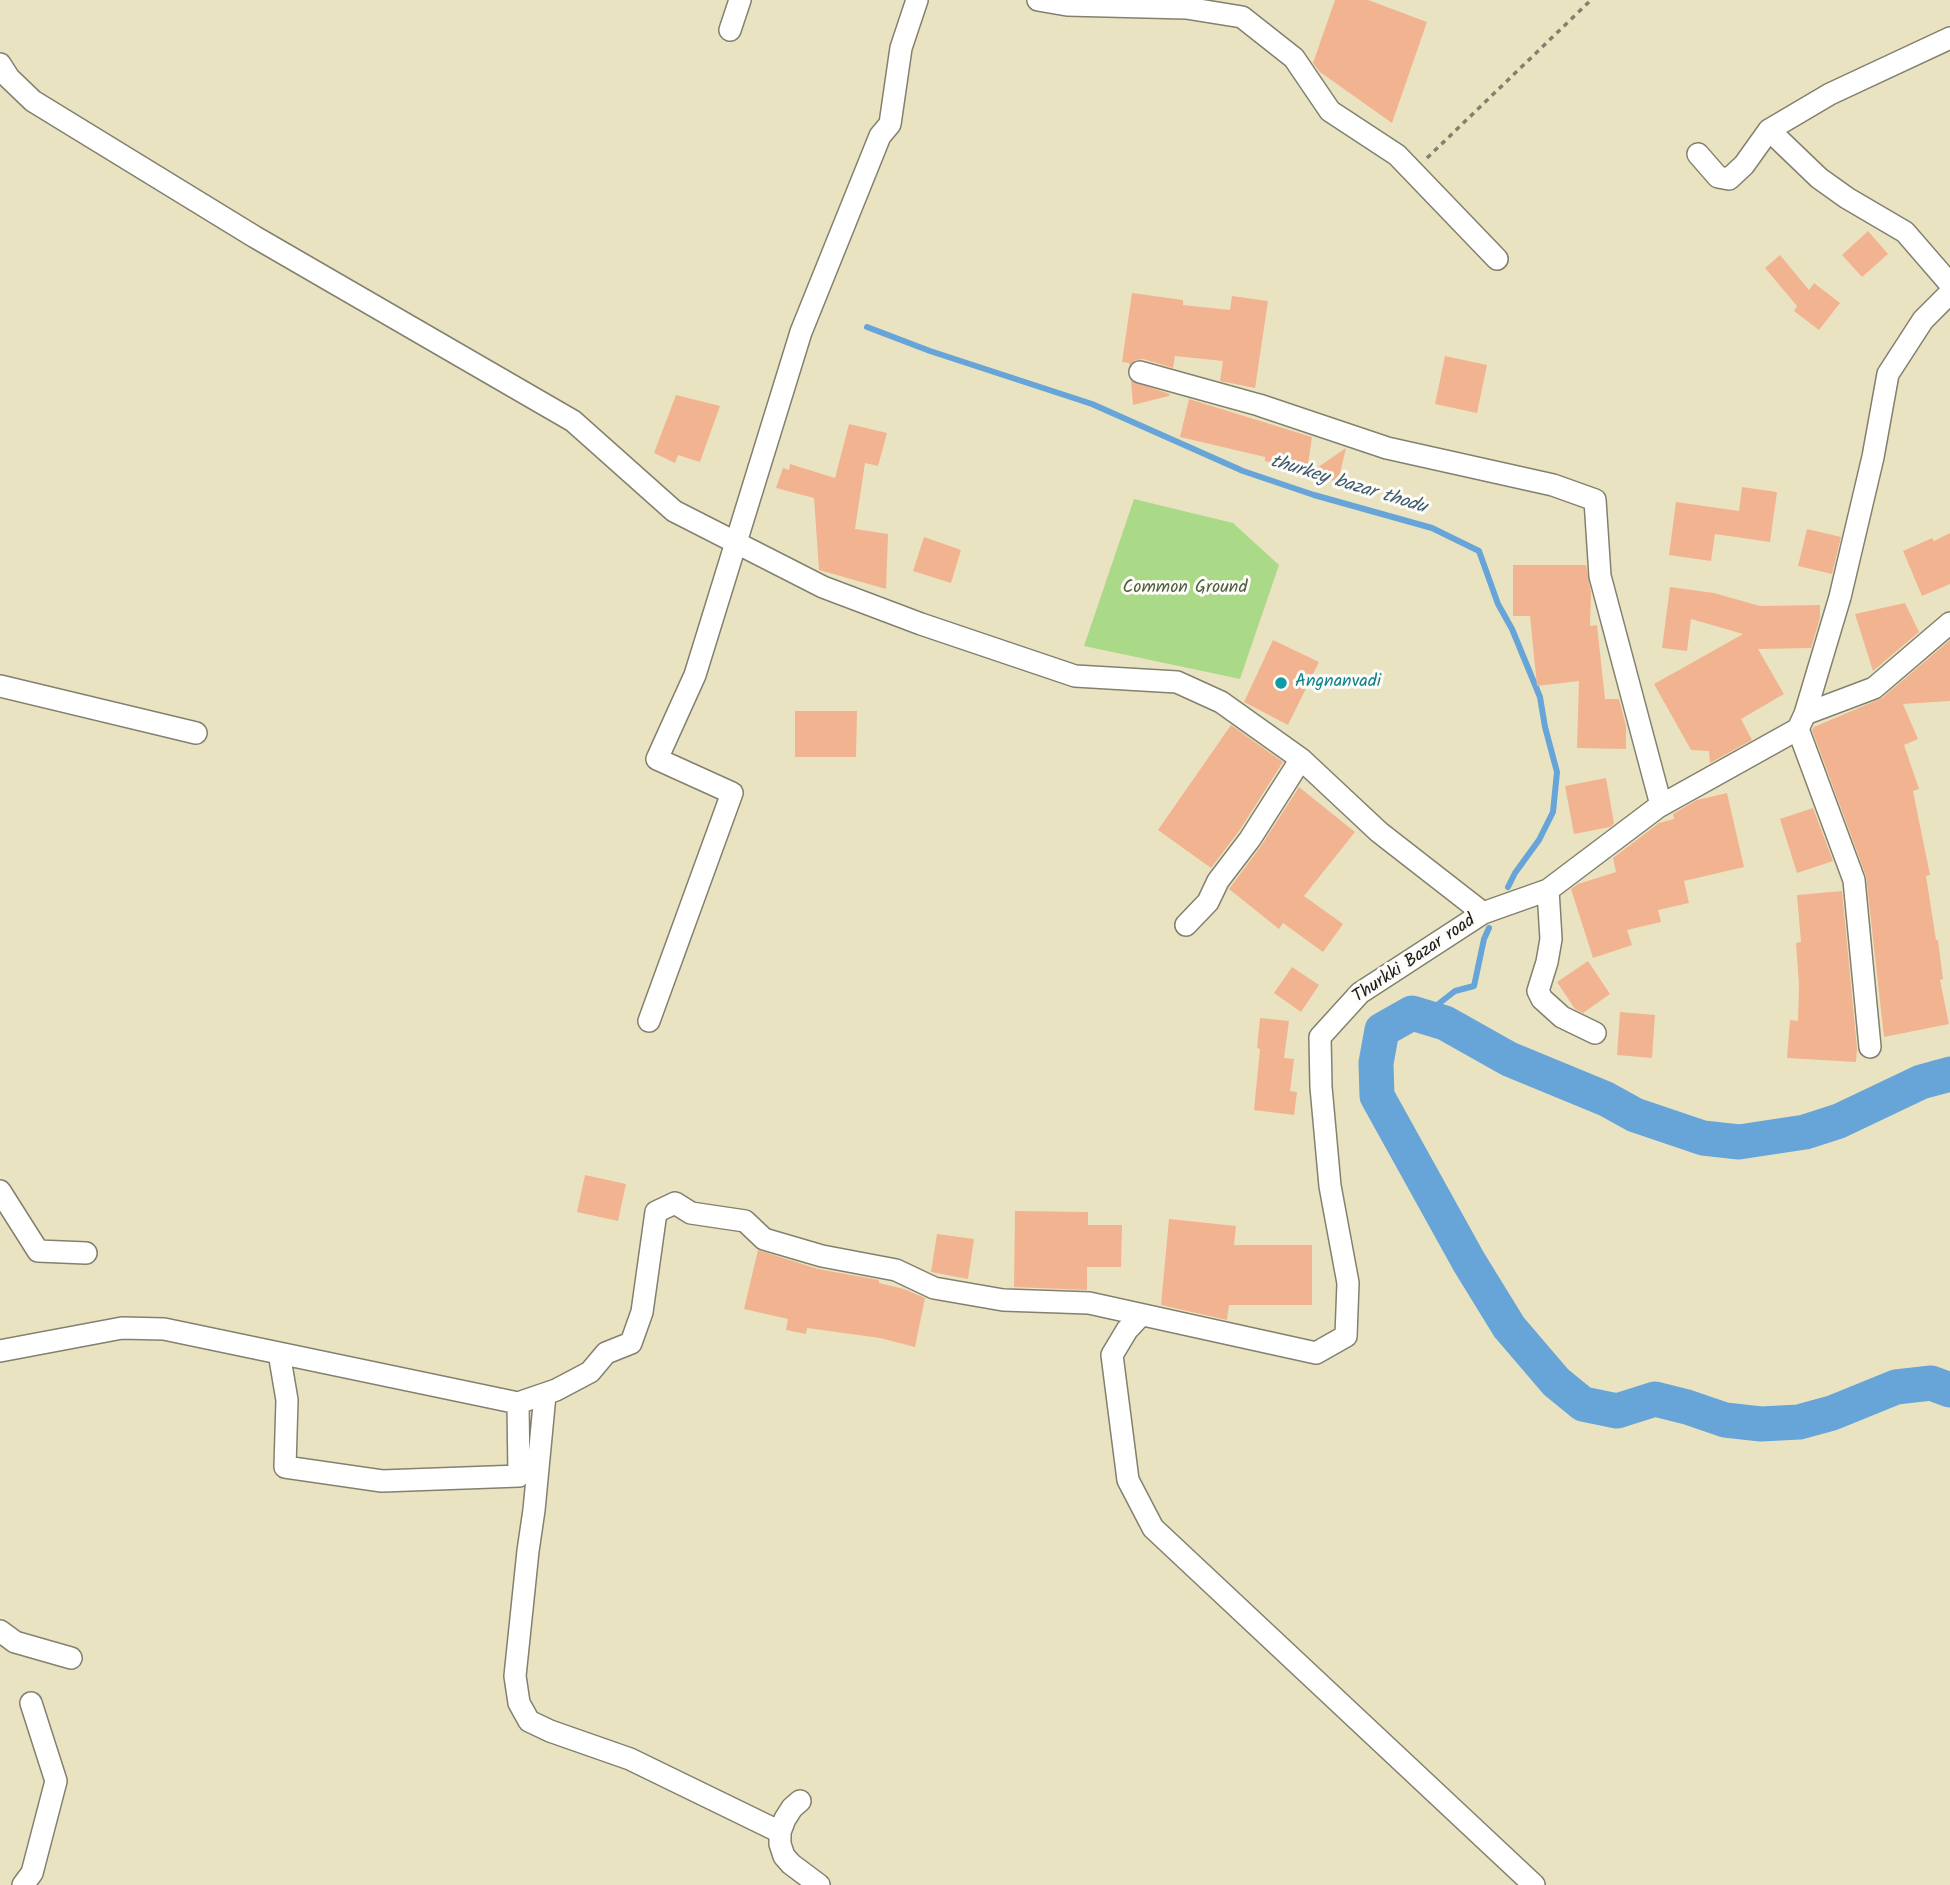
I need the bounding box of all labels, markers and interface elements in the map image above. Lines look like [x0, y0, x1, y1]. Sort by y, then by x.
water label: thurkey bazar thodu [1267, 451, 1429, 521]
park label: Common Ground [1123, 578, 1247, 600]
place label: Angnanvadi [1295, 672, 1381, 694]
marker: Angnanvadi [1273, 675, 1289, 691]
street label: Thurkki Bazar road [1350, 911, 1480, 1009]

